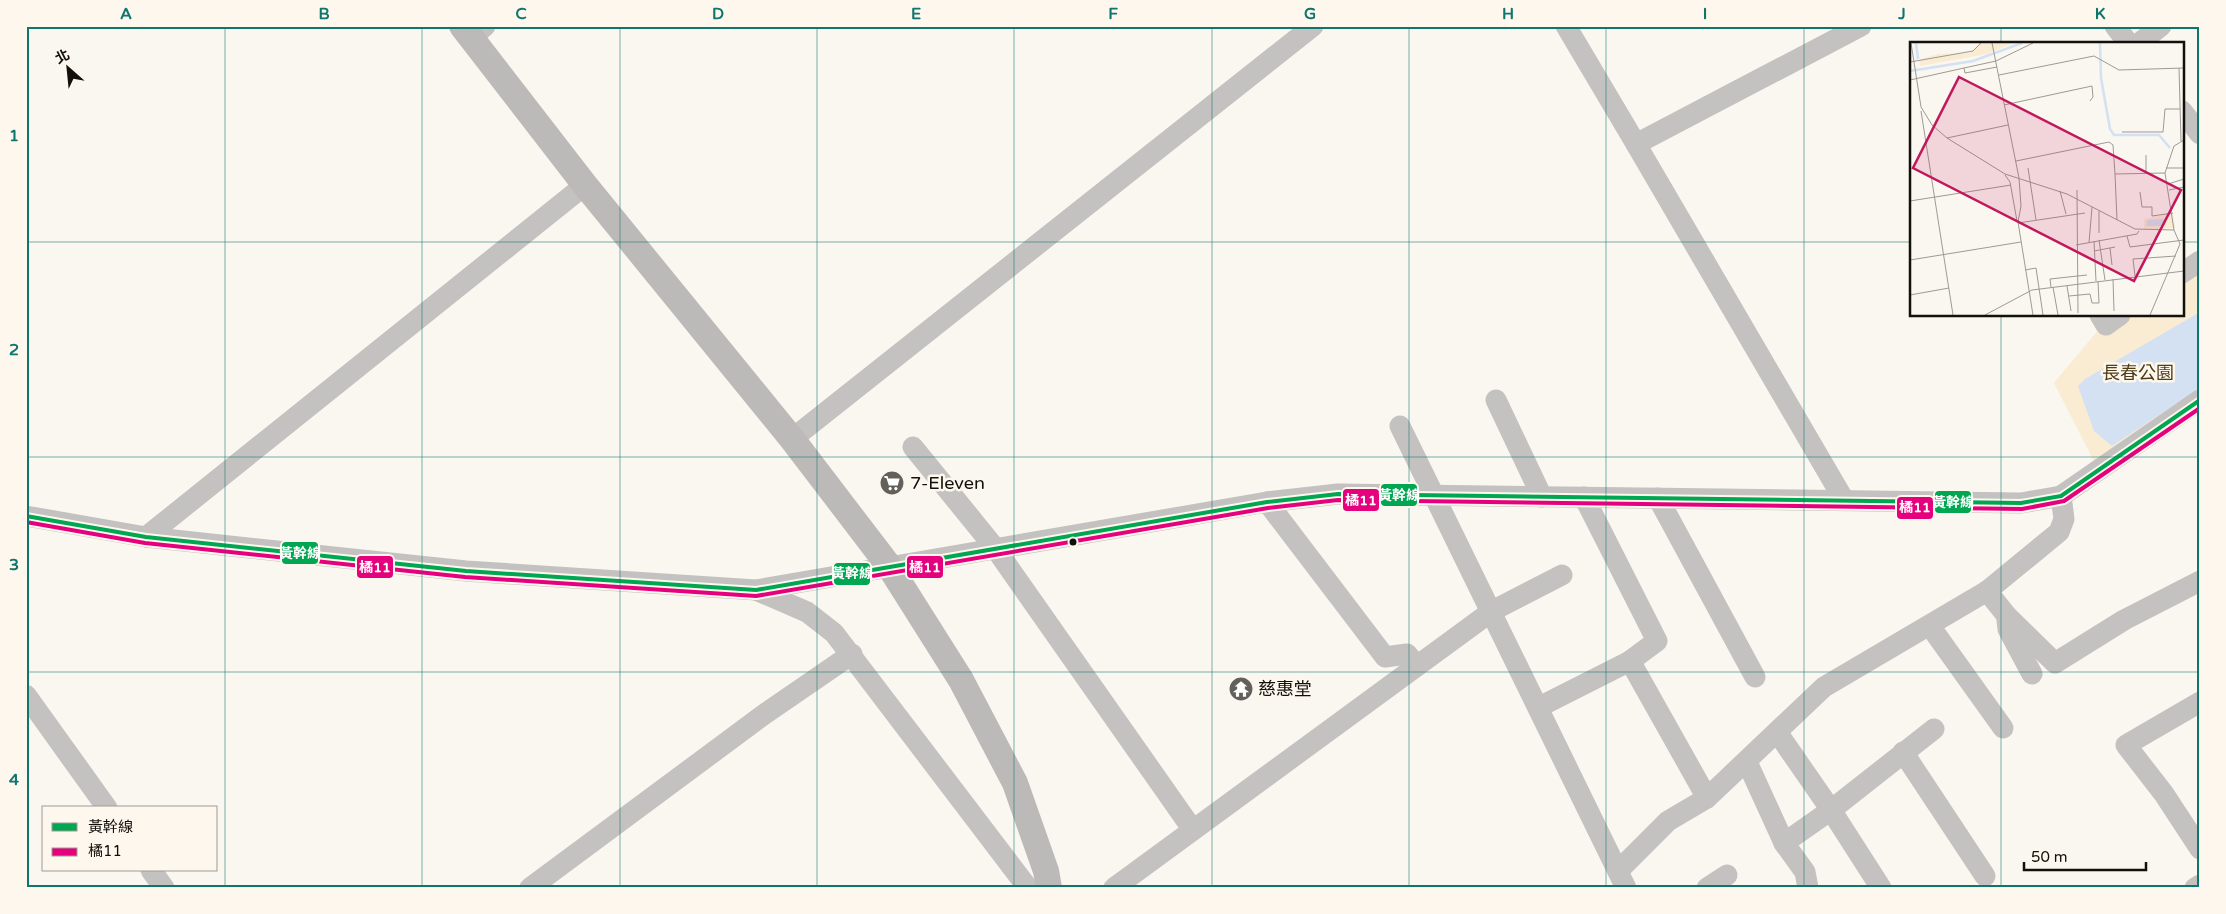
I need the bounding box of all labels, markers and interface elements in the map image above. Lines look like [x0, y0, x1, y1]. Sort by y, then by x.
text: A [120, 4, 132, 24]
text: B [318, 4, 330, 24]
text: C [515, 4, 527, 24]
text: D [712, 4, 724, 24]
text: E [911, 4, 921, 24]
text: F [1108, 4, 1118, 24]
text: G [1304, 4, 1316, 24]
text: H [1502, 4, 1514, 24]
text: I [1703, 4, 1707, 24]
text: J [1897, 4, 1906, 24]
text: K [2095, 4, 2106, 24]
north arrow [42, 42, 92, 92]
inset map [1910, 42, 2184, 316]
text: 北 [52, 46, 72, 68]
text: 1 [9, 126, 19, 146]
text: 2 [9, 340, 19, 360]
park label: 長春公園 [2102, 362, 2174, 384]
supermarket icon: 7-Eleven [879, 470, 905, 496]
place label: 7-Eleven [910, 472, 985, 494]
line badge: 黃幹線 [1380, 483, 1418, 507]
text: 黃幹線 [1378, 487, 1420, 504]
line badge: 橘11 [1342, 488, 1380, 512]
line badge: 黃幹線 [1934, 490, 1972, 514]
text: 橘11 [1345, 492, 1377, 509]
text: 黃幹線 [1932, 494, 1974, 511]
line badge: 橘11 [1896, 496, 1934, 520]
text: 橘11 [1899, 499, 1931, 516]
unlabelled marker [1068, 537, 1078, 547]
line badge: 黃幹線 [281, 541, 319, 565]
text: 黃幹線 [279, 545, 321, 562]
text: 3 [9, 555, 19, 575]
line badge: 橘11 [356, 555, 394, 579]
line badge: 橘11 [906, 555, 944, 579]
text: 橘11 [359, 559, 391, 576]
text: 橘11 [909, 559, 941, 576]
line badge: 黃幹線 [833, 562, 871, 586]
text: 黃幹線 [831, 565, 873, 582]
temple icon: 慈惠堂 [1228, 676, 1254, 702]
place label: 慈惠堂 [1258, 678, 1312, 700]
text: 4 [9, 770, 19, 790]
legend [42, 806, 218, 872]
text: 黃幹線 [88, 818, 133, 836]
scale bar [2024, 839, 2146, 871]
text: 橘11 [88, 842, 122, 860]
text: 50 m [2031, 848, 2068, 866]

